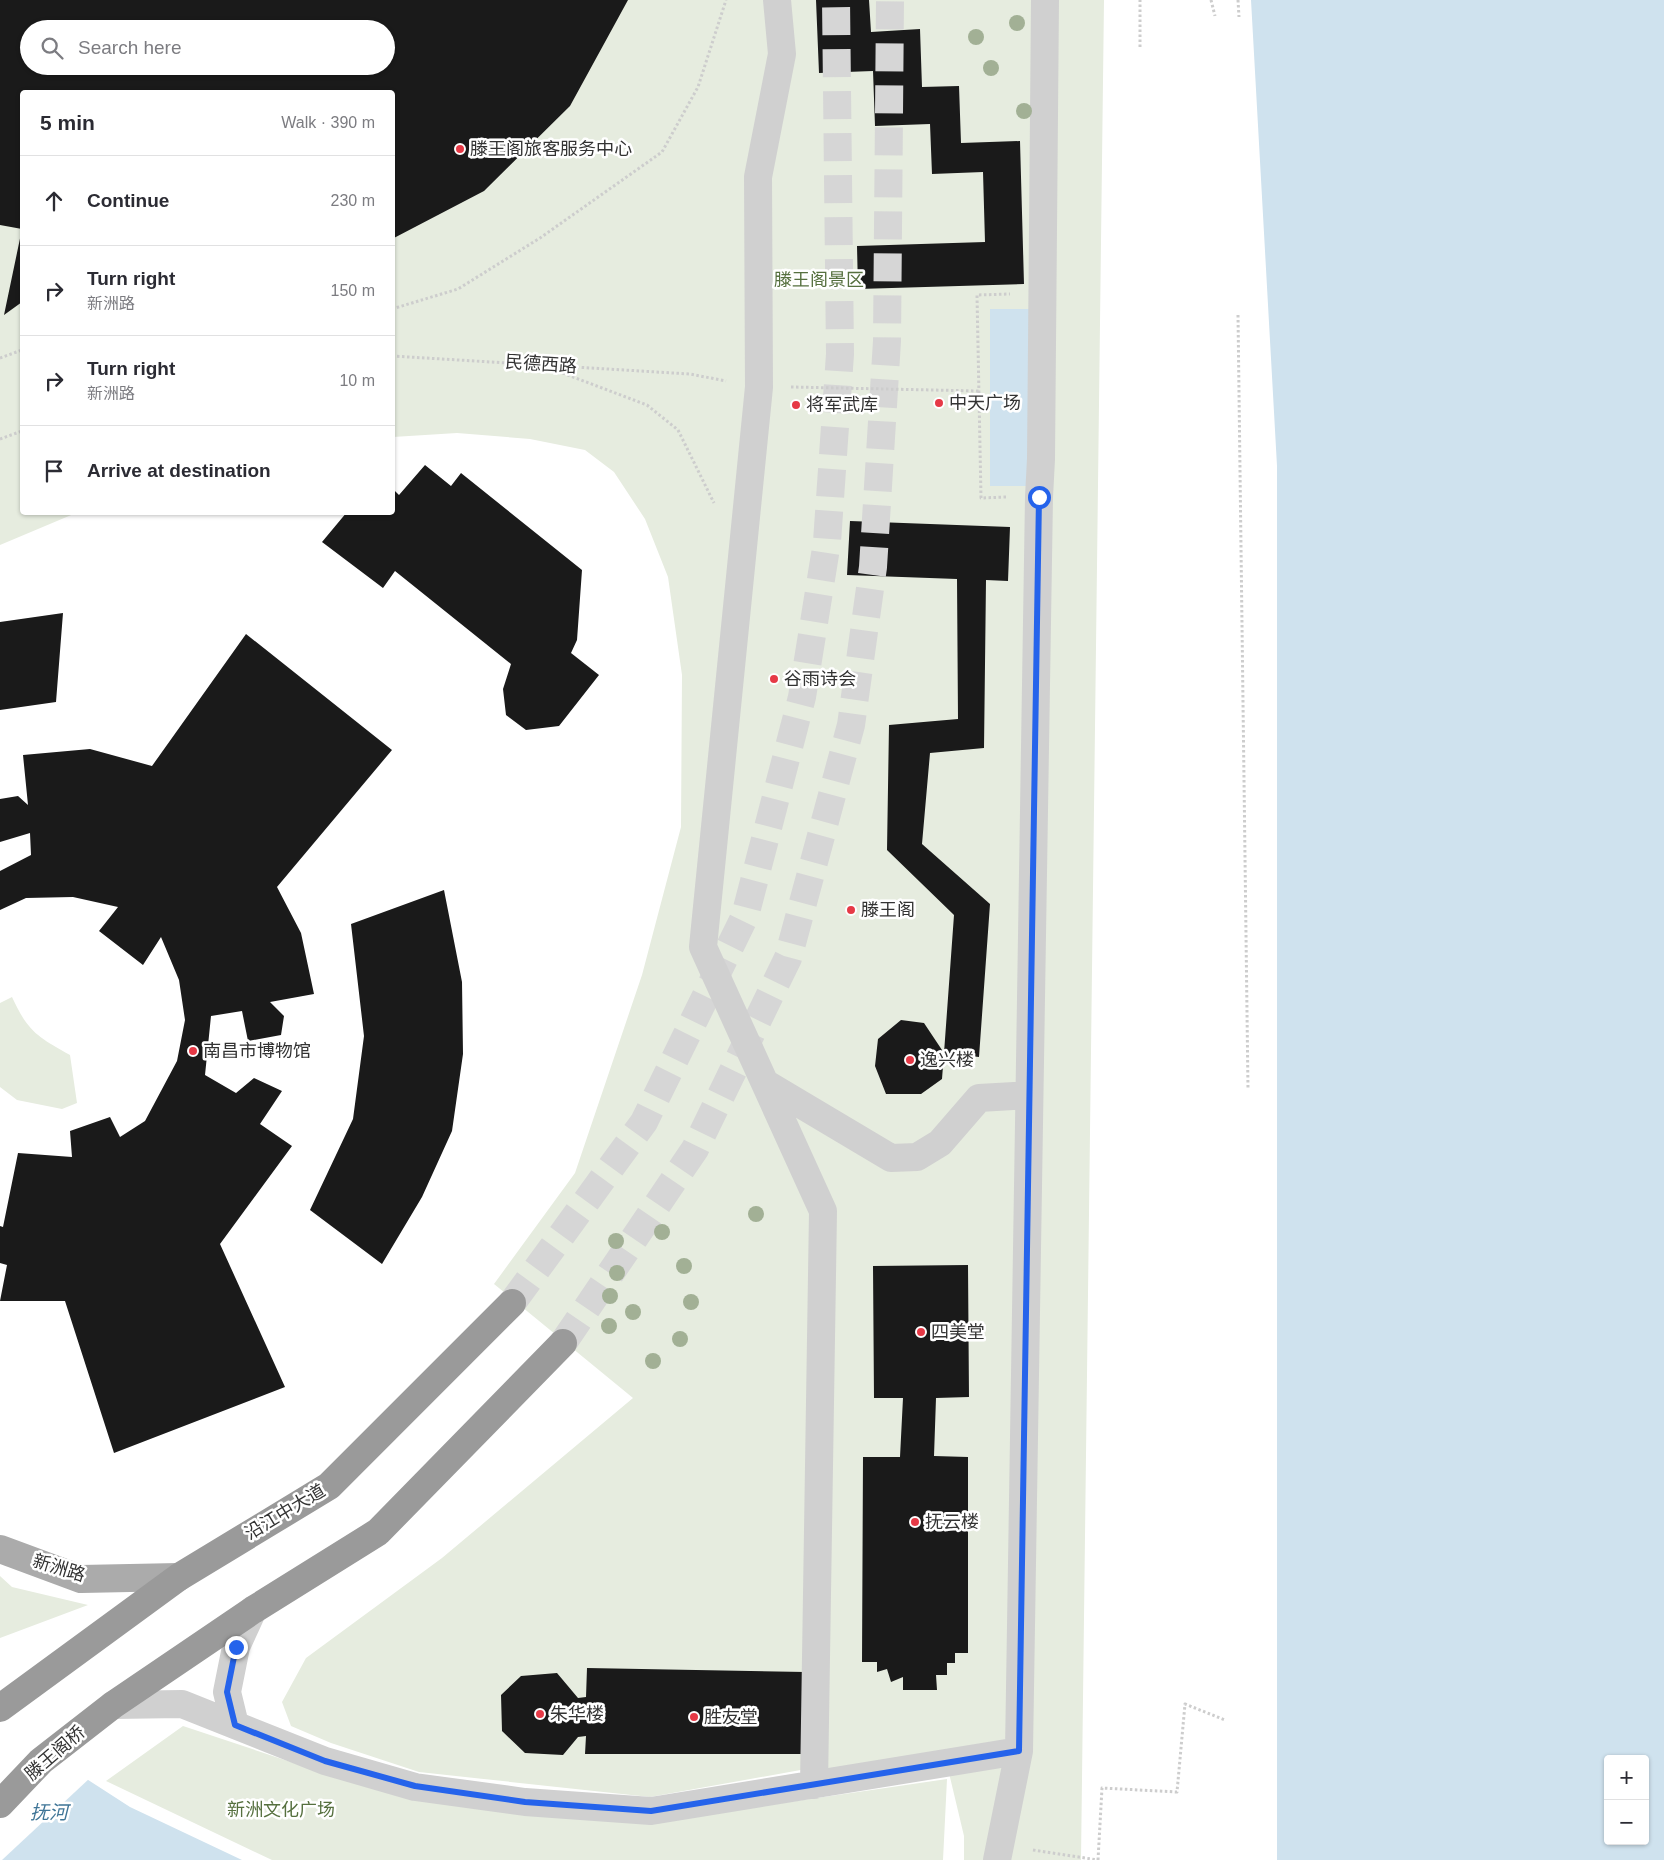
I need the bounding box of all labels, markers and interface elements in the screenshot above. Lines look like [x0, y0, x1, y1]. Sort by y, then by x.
search box [20, 20, 395, 75]
icon: search [38, 34, 66, 62]
text: Search here [78, 37, 182, 58]
text: 5 min [40, 111, 95, 134]
text: Walk · 390 m [281, 114, 375, 131]
place label: 滕王阁旅客服务中心 [470, 139, 632, 159]
marker: 滕王阁旅客服务中心 [454, 143, 466, 155]
icon: ahead [40, 187, 68, 215]
text: Continue [87, 190, 169, 211]
text: 230 m [331, 192, 375, 209]
text: Turn right [87, 268, 175, 289]
park label: 滕王阁景区 [774, 270, 864, 290]
icon: right [40, 277, 68, 305]
text: 150 m [331, 282, 375, 299]
text: 新洲路 [87, 295, 135, 312]
street label: 民德西路 [504, 352, 578, 376]
text: Turn right [87, 358, 175, 379]
icon: right [40, 367, 68, 395]
text: 10 m [339, 372, 375, 389]
text: 新洲路 [87, 385, 135, 402]
place label: 中天广场 [949, 393, 1021, 413]
place label: 将军武库 [806, 395, 878, 415]
marker: 中天广场 [933, 397, 945, 409]
marker: 将军武库 [790, 399, 802, 411]
icon: arrive [40, 457, 68, 485]
text: Arrive at destination [87, 460, 271, 481]
route start [1028, 486, 1051, 509]
place label: 谷雨诗会 [784, 669, 856, 689]
marker: 谷雨诗会 [768, 673, 780, 685]
place label: 滕王阁 [861, 900, 915, 920]
marker: 滕王阁 [845, 904, 857, 916]
place label: 南昌市博物馆 [203, 1041, 311, 1061]
marker: 南昌市博物馆 [187, 1045, 199, 1057]
place label: 逸兴楼 [920, 1050, 974, 1070]
marker: 逸兴楼 [904, 1054, 916, 1066]
place label: 四美堂 [931, 1322, 985, 1342]
marker: 四美堂 [915, 1326, 927, 1338]
street label: 沿江中大道 [241, 1480, 329, 1544]
place label: 抚云楼 [925, 1512, 979, 1532]
marker: 抚云楼 [909, 1516, 921, 1528]
street label: 新洲路 [30, 1551, 88, 1585]
route end [225, 1636, 248, 1659]
place label: 朱华楼 [550, 1704, 604, 1724]
place label: 胜友堂 [704, 1707, 758, 1727]
marker: 朱华楼 [534, 1708, 546, 1720]
marker: 胜友堂 [688, 1711, 700, 1723]
street label: 滕王阁桥 [21, 1722, 89, 1784]
map controls [1604, 1755, 1649, 1845]
button: + [1604, 1755, 1649, 1800]
park label: 新洲文化广场 [227, 1800, 335, 1820]
button: − [1604, 1800, 1649, 1845]
water label: 抚河 [30, 1802, 72, 1823]

